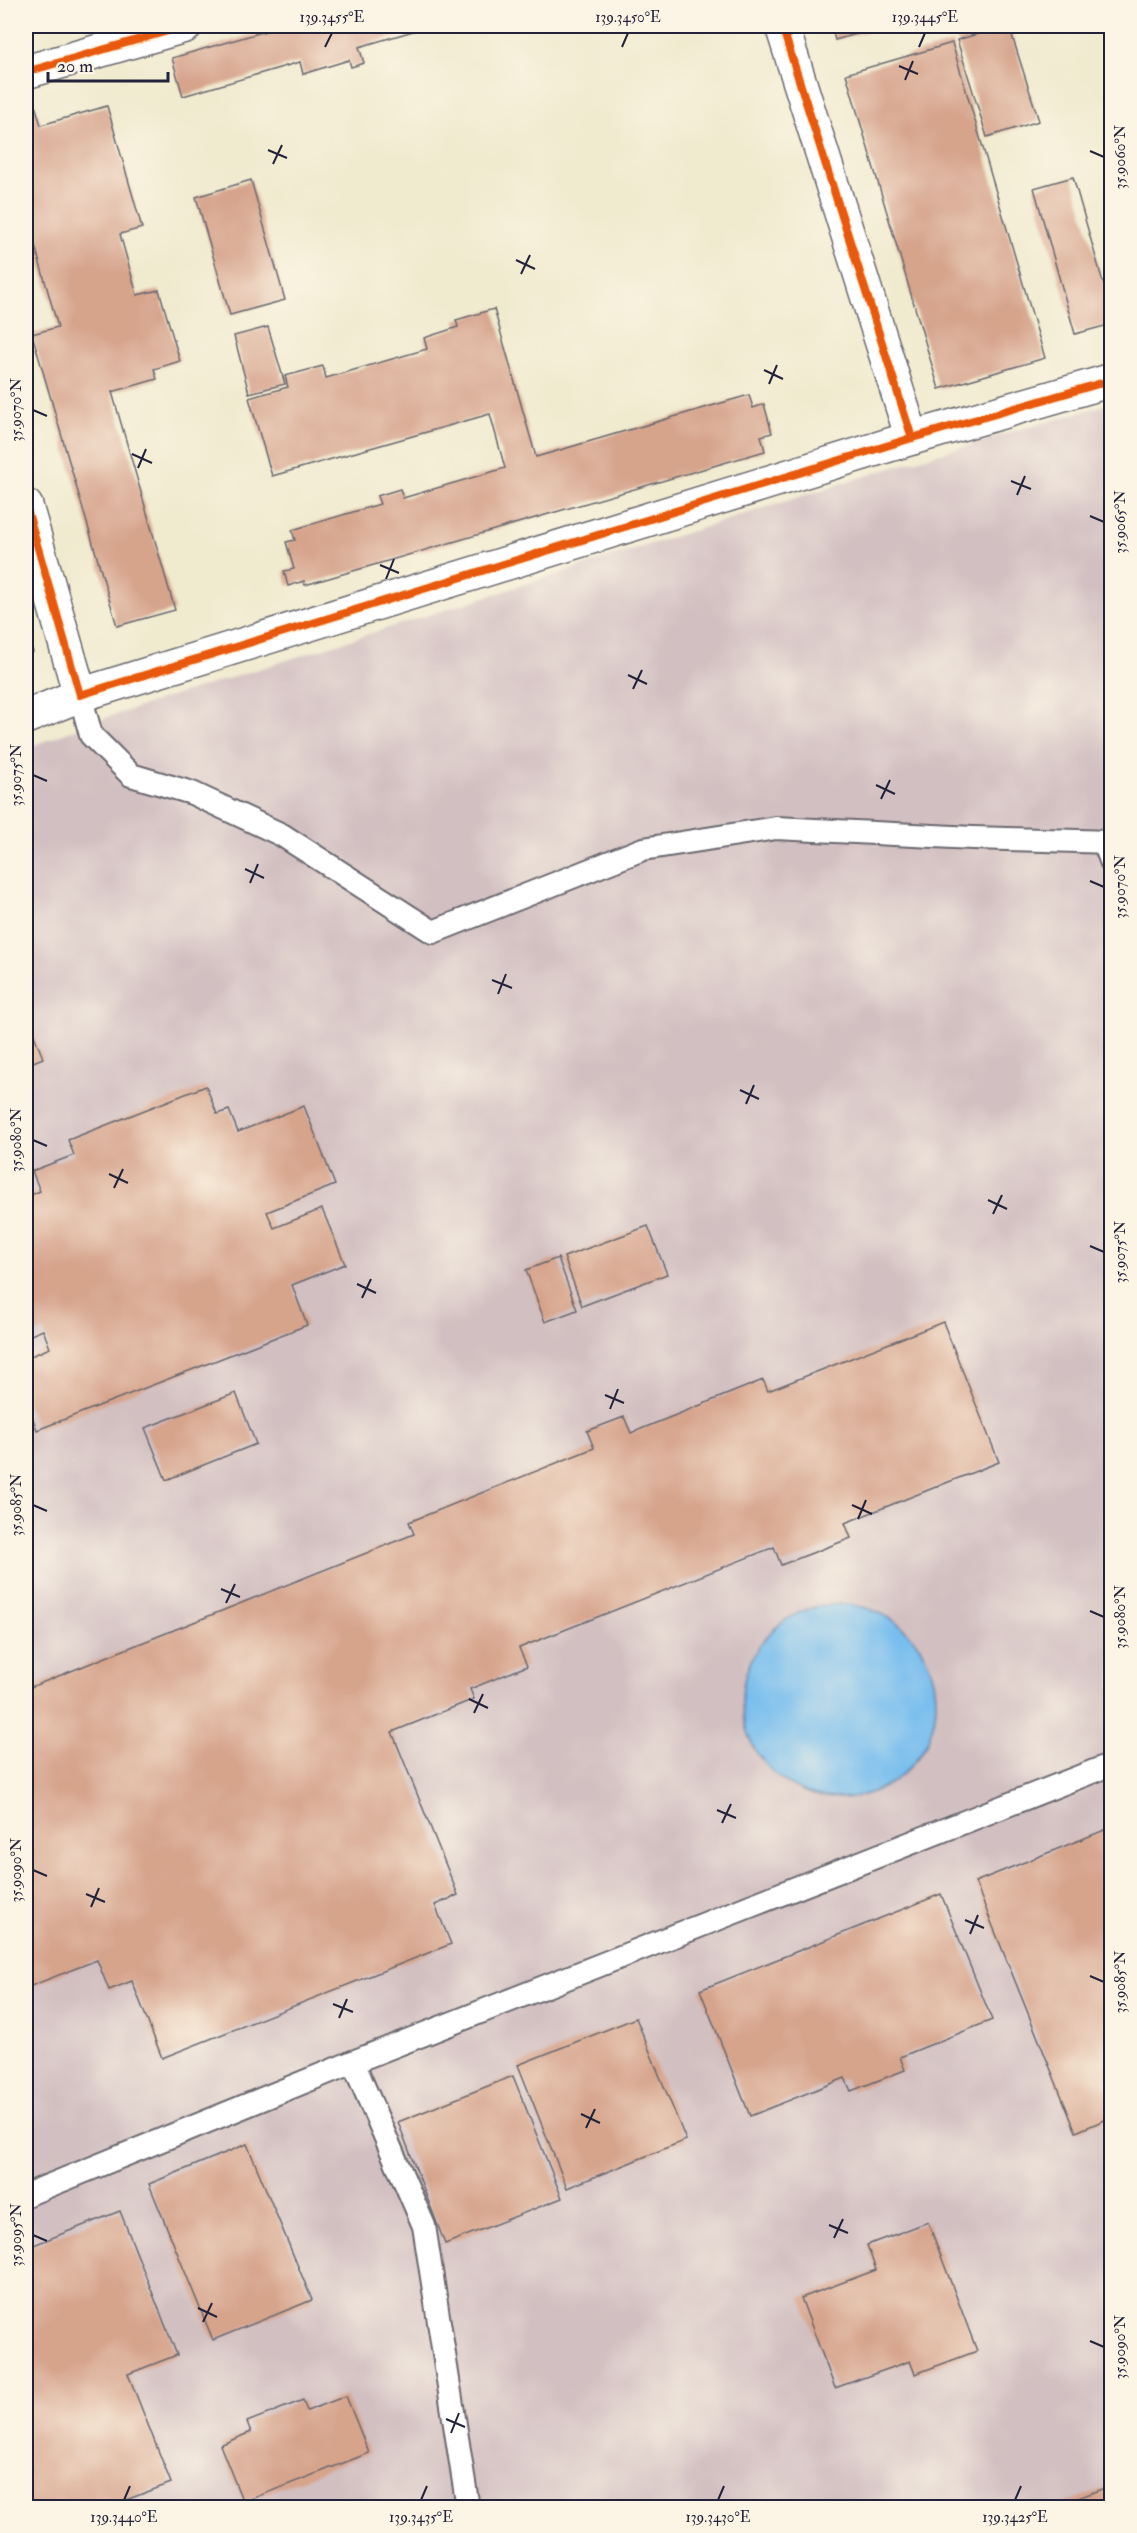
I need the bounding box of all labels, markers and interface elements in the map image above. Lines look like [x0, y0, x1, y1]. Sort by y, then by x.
text: 139.3455°E [300, 8, 365, 27]
text: 139.3450°E [595, 8, 661, 27]
text: 139.3445°E [892, 8, 958, 27]
scale bar [48, 45, 168, 83]
text: 20 m [57, 55, 93, 78]
text: 35.9060°N [1111, 124, 1130, 189]
text: 35.9070°N [7, 378, 26, 442]
text: 35.9065°N [1111, 490, 1130, 554]
text: 35.9075°N [7, 743, 26, 806]
text: 35.9070°N [1111, 855, 1130, 919]
text: 35.9080°N [7, 1108, 26, 1172]
text: 35.9075°N [1111, 1220, 1130, 1283]
text: 35.9085°N [7, 1473, 26, 1536]
text: 35.9080°N [1111, 1585, 1130, 1649]
text: 35.9090°N [7, 1837, 26, 1902]
text: 35.9085°N [1111, 1950, 1130, 2013]
text: 35.9095°N [7, 2203, 26, 2267]
text: 35.9090°N [1111, 2314, 1130, 2379]
text: 139.3440°E [90, 2508, 158, 2527]
text: 139.3435°E [389, 2508, 453, 2527]
text: 139.3430°E [685, 2508, 751, 2527]
text: 139.3425°E [982, 2508, 1048, 2527]

